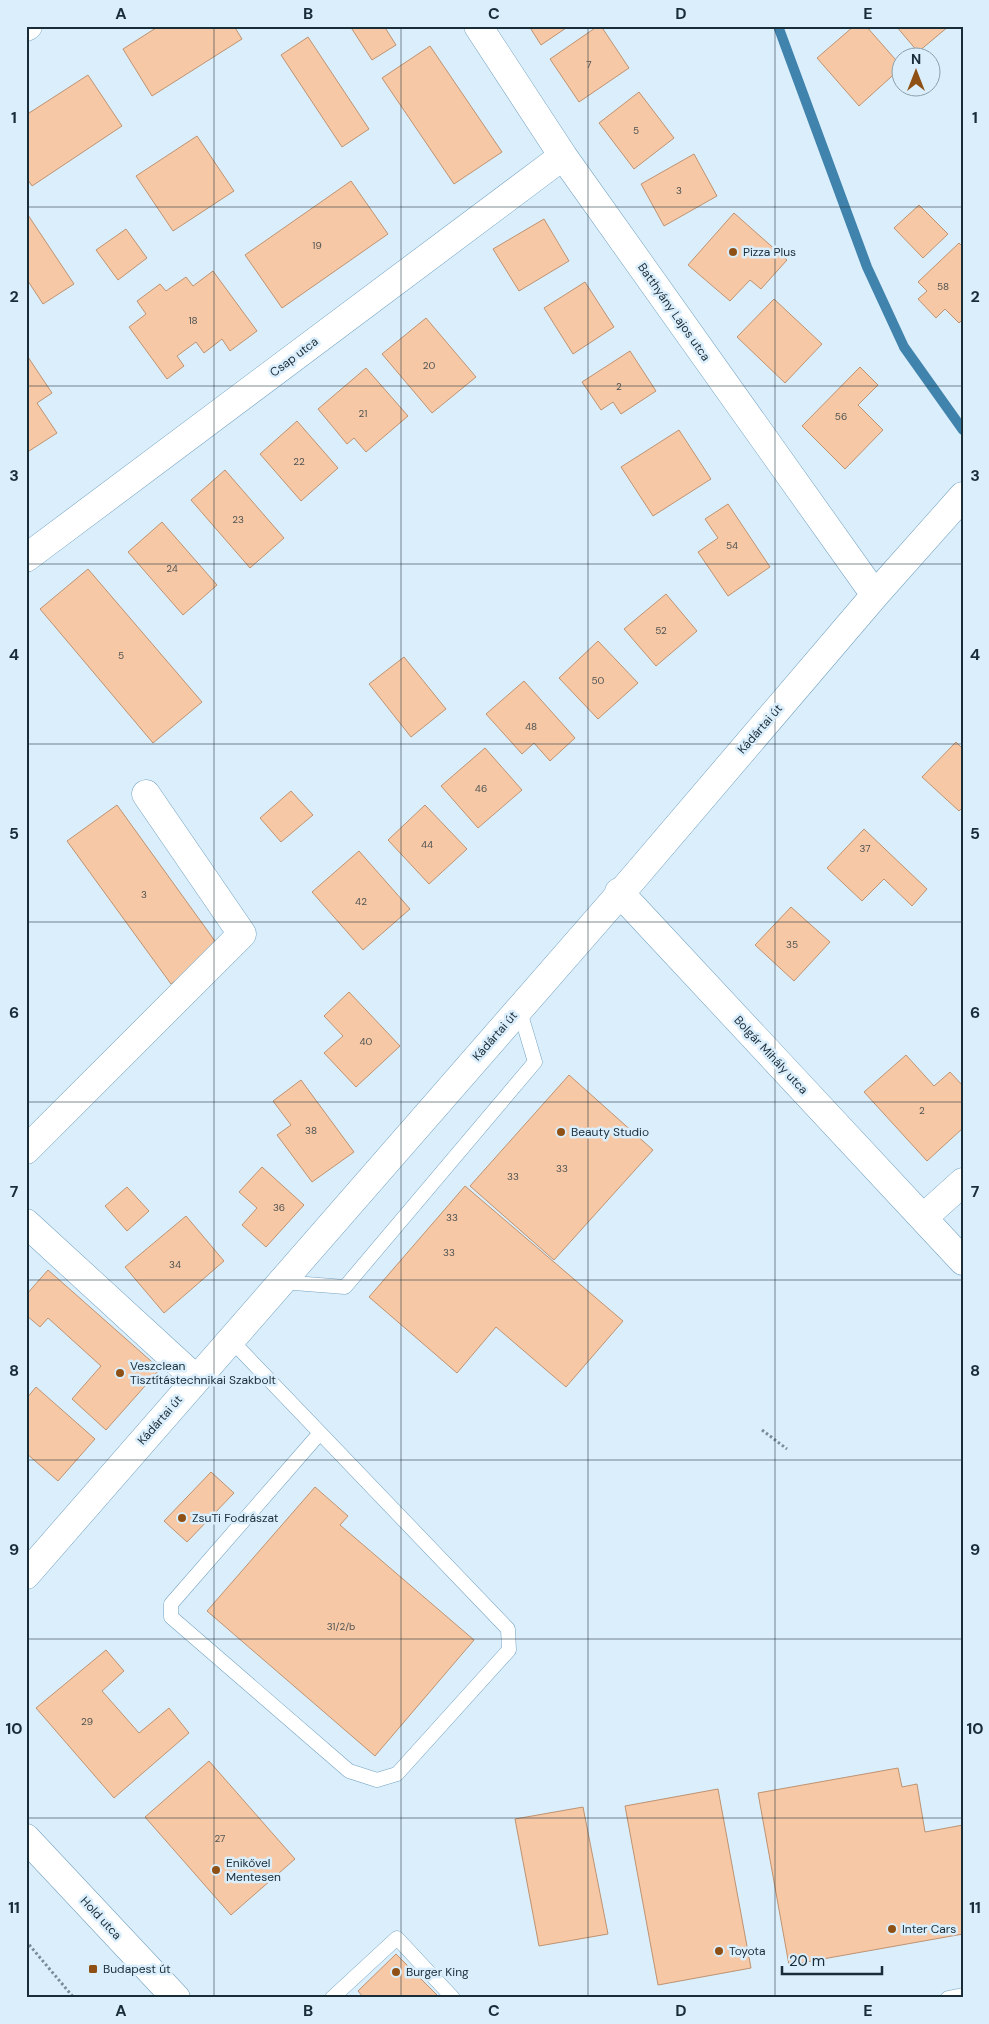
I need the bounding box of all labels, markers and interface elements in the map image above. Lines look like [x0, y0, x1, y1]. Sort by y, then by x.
text: A [115, 3, 127, 24]
text: B [303, 3, 313, 24]
text: C [488, 3, 500, 24]
text: D [675, 3, 687, 24]
text: E [863, 3, 873, 24]
north arrow [892, 48, 942, 98]
text: N [911, 50, 921, 68]
house number: 7 [586, 58, 592, 71]
text: 1 [11, 107, 17, 128]
text: 1 [972, 107, 978, 128]
house number: 5 [633, 124, 639, 137]
house number: 3 [676, 184, 682, 197]
house number: 19 [312, 239, 322, 252]
place label: Pizza Plus [743, 244, 796, 260]
marker: Pizza Plus [727, 246, 739, 258]
street label: Batthyány Lajos utca [634, 260, 714, 364]
house number: 58 [937, 280, 949, 293]
text: 2 [9, 286, 19, 307]
text: 2 [970, 286, 980, 307]
house number: 18 [188, 314, 198, 327]
street label: Csap utca [267, 334, 321, 380]
house number: 20 [423, 359, 435, 372]
house number: 2 [616, 380, 622, 393]
house number: 21 [359, 407, 367, 420]
house number: 56 [835, 410, 847, 423]
house number: 22 [293, 455, 305, 468]
text: 3 [9, 465, 19, 486]
text: 3 [970, 465, 980, 486]
house number: 23 [232, 513, 244, 526]
house number: 54 [726, 539, 738, 552]
house number: 24 [166, 562, 178, 575]
house number: 52 [655, 624, 667, 637]
text: 4 [9, 644, 19, 665]
text: 4 [970, 644, 980, 665]
house number: 5 [118, 649, 124, 662]
house number: 50 [592, 674, 605, 687]
street label: Kádártai út [734, 701, 786, 757]
house number: 48 [525, 720, 537, 733]
house number: 46 [475, 782, 487, 795]
text: 5 [9, 823, 19, 844]
text: 5 [970, 823, 980, 844]
house number: 44 [421, 838, 433, 851]
house number: 37 [859, 842, 871, 855]
house number: 3 [141, 888, 147, 901]
house number: 42 [355, 895, 367, 908]
house number: 35 [786, 938, 798, 951]
text: 6 [9, 1002, 19, 1023]
text: 6 [970, 1002, 980, 1023]
street label: Kádártai út [469, 1008, 521, 1064]
street label: Bolgár Mihály utca [730, 1012, 812, 1098]
house number: 40 [360, 1035, 373, 1048]
house number: 2 [919, 1104, 925, 1117]
house number: 38 [305, 1124, 317, 1137]
place label: Beauty Studio [571, 1124, 649, 1140]
marker: Beauty Studio [555, 1126, 567, 1138]
house number: 33 [556, 1162, 568, 1175]
house number: 33 [507, 1170, 519, 1183]
text: 7 [10, 1181, 19, 1202]
text: 7 [971, 1181, 980, 1202]
house number: 36 [273, 1201, 285, 1214]
house number: 33 [446, 1211, 458, 1224]
house number: 33 [443, 1246, 455, 1259]
house number: 34 [169, 1258, 181, 1271]
place label: Veszclean Tisztítástechnikai Szakbolt [130, 1358, 276, 1388]
text: 8 [9, 1360, 19, 1381]
text: 8 [970, 1360, 980, 1381]
marker: Veszclean Tisztítástechnikai Szakbolt [114, 1367, 126, 1379]
street label: Kádártai út [134, 1392, 186, 1448]
place label: ZsuTi Fodrászat [192, 1510, 279, 1526]
marker: ZsuTi Fodrászat [176, 1512, 188, 1524]
text: 9 [9, 1539, 19, 1560]
text: 9 [970, 1539, 980, 1560]
house number: 31/2/b [327, 1620, 355, 1633]
house number: 29 [81, 1715, 93, 1728]
text: 10 [5, 1718, 23, 1739]
text: 10 [966, 1718, 984, 1739]
house number: 27 [215, 1832, 225, 1845]
place label: Enikővel Mentesen [226, 1855, 281, 1885]
marker: Enikővel Mentesen [210, 1864, 222, 1876]
street label: Hold utca [77, 1893, 125, 1943]
text: 11 [8, 1897, 20, 1918]
text: 11 [969, 1897, 981, 1918]
place label: Inter Cars [902, 1921, 956, 1937]
marker: Inter Cars [886, 1923, 898, 1935]
place label: Toyota [729, 1943, 766, 1959]
scale bar [782, 1944, 882, 1976]
marker: Toyota [713, 1945, 725, 1957]
text: 20 m [789, 1951, 825, 1971]
place label: Budapest út [103, 1961, 171, 1977]
marker: Budapest út [87, 1963, 99, 1975]
place label: Burger King [406, 1964, 469, 1980]
marker: Burger King [390, 1966, 402, 1978]
text: A [115, 2000, 127, 2021]
text: B [303, 2000, 313, 2021]
text: C [488, 2000, 500, 2021]
text: D [675, 2000, 687, 2021]
text: E [863, 2000, 873, 2021]

